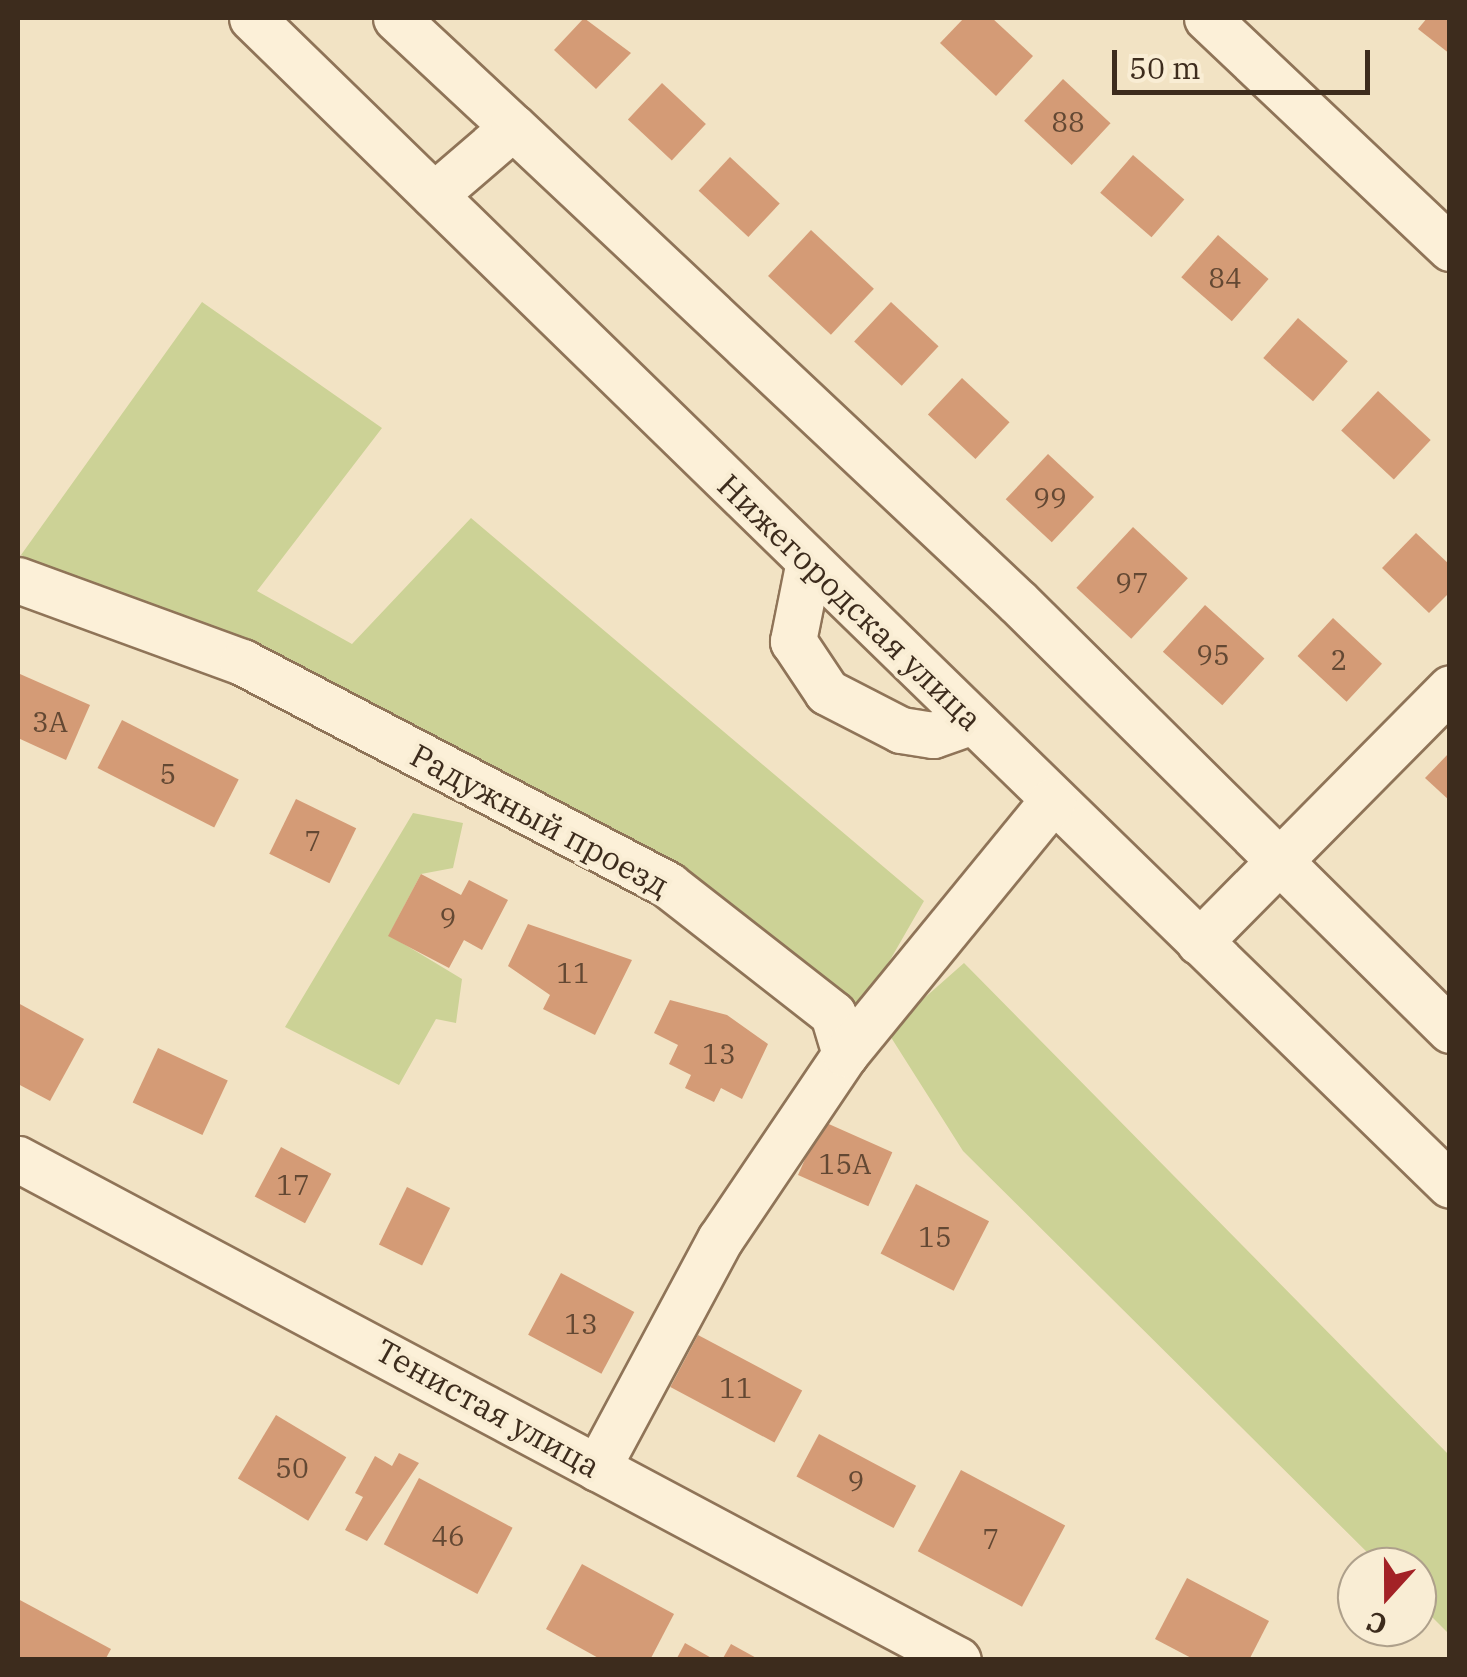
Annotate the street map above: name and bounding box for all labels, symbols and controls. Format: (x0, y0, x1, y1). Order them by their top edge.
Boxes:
scale bar (1117, 30, 1374, 92)
text: 50 m (1129, 48, 1201, 87)
house number: 88 (1051, 105, 1085, 139)
house number: 84 (1208, 261, 1242, 295)
street label: Нижегородская улица (710, 466, 990, 738)
house number: 99 (1033, 481, 1067, 515)
house number: 97 (1115, 566, 1149, 600)
house number: 95 (1196, 638, 1230, 672)
house number: 2 (1331, 643, 1347, 677)
house number: 3А (32, 705, 68, 739)
street label: Радужный проезд (404, 736, 676, 904)
house number: 5 (160, 757, 176, 791)
house number: 7 (305, 824, 321, 858)
house number: 9 (440, 901, 456, 935)
house number: 11 (556, 956, 590, 990)
house number: 13 (702, 1037, 736, 1071)
house number: 15А (819, 1147, 871, 1181)
house number: 17 (276, 1168, 310, 1202)
house number: 15 (918, 1220, 952, 1254)
house number: 13 (564, 1307, 598, 1341)
street label: Тенистая улица (369, 1331, 607, 1485)
house number: 11 (719, 1371, 753, 1405)
house number: 50 (275, 1451, 309, 1485)
house number: 9 (848, 1464, 864, 1498)
house number: 46 (431, 1519, 465, 1553)
house number: 7 (983, 1522, 999, 1556)
north arrow (1337, 1547, 1437, 1647)
text: С (1361, 1603, 1392, 1644)

